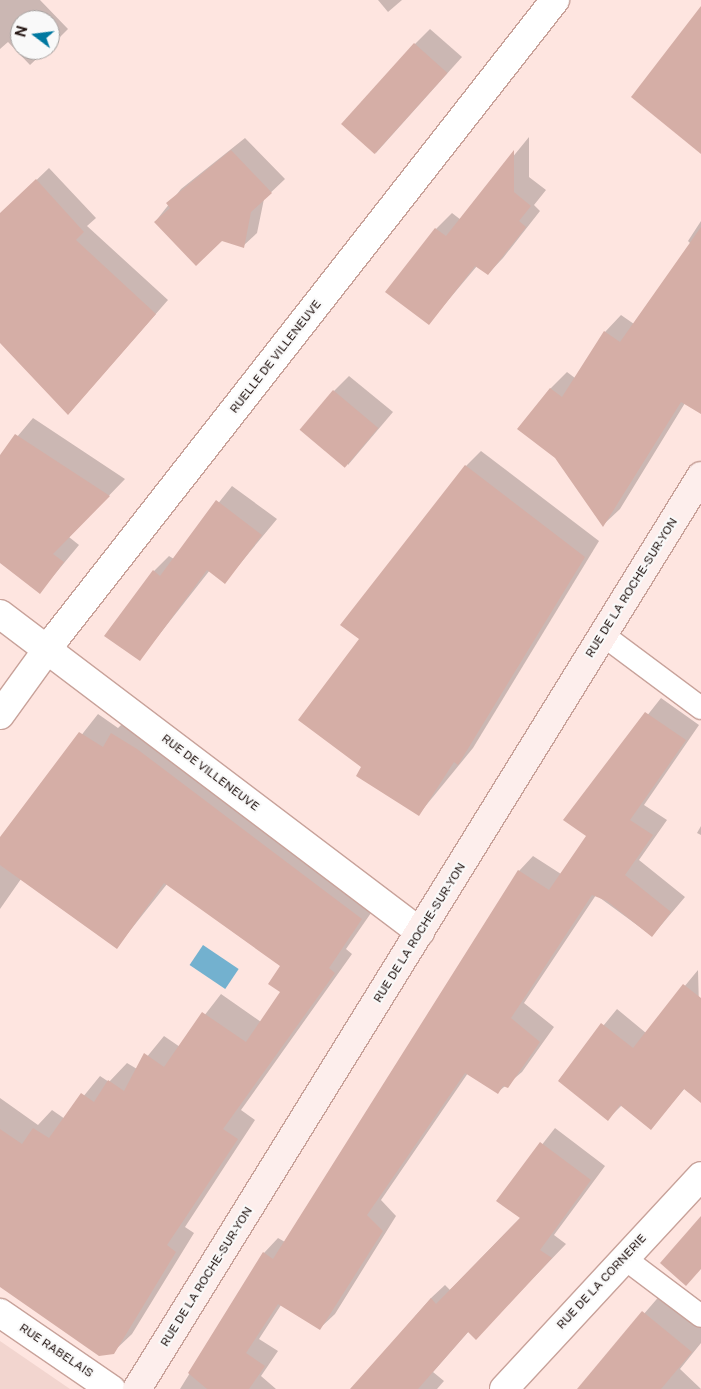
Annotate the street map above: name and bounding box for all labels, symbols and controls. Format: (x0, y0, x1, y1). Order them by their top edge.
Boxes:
north arrow (10, 10, 60, 60)
text: N (12, 24, 31, 39)
street label: RUELLE DE VILLENEUVE (227, 297, 325, 417)
street label: RUE DE LA ROCHE-SUR-YON (583, 515, 681, 661)
street label: RUE DE VILLENEUVE (158, 732, 262, 814)
street label: RUE DE LA ROCHE-SUR-YON (371, 860, 469, 1006)
street label: RUE DE LA ROCHE-SUR-YON (158, 1204, 256, 1350)
street label: RUE DE LA CORNERIE (554, 1232, 650, 1332)
street label: RUE RABELAIS (16, 1321, 96, 1381)

